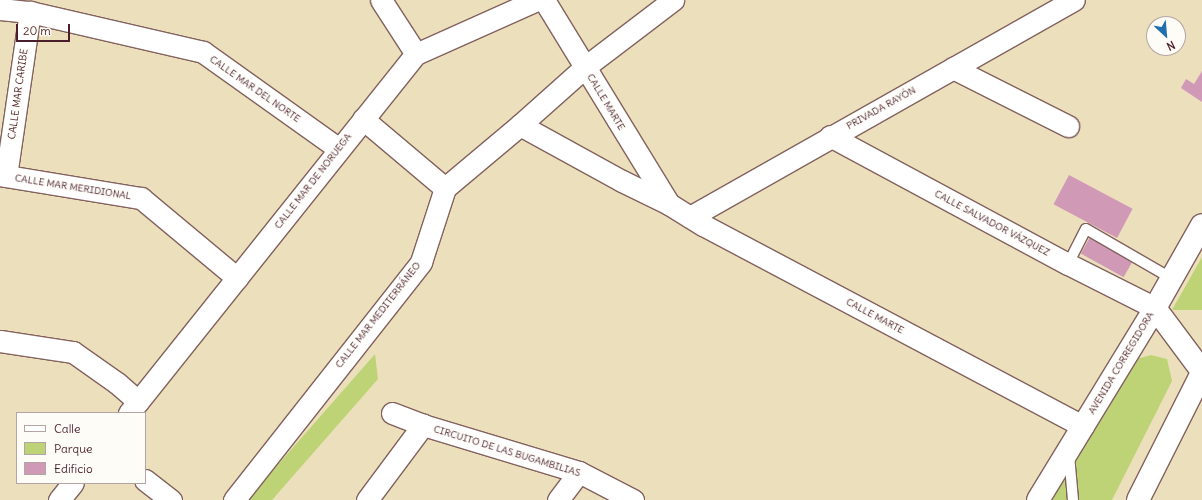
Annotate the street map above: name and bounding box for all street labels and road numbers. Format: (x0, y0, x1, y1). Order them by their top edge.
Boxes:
street label: CALLE MAR CARIBE (6, 48, 30, 140)
street label: CALLE MAR DEL NORTE (207, 53, 303, 125)
street label: CALLE MARTE (584, 72, 628, 132)
street label: PRIVADA RAYÓN (844, 84, 918, 132)
street label: CALLE MAR DE NORUEGA (272, 131, 354, 231)
street label: CALLE MAR MERIDIONAL (14, 172, 132, 202)
street label: CALLE SALVADOR VÁZQUEZ (932, 188, 1052, 258)
street label: CALLE MAR MEDITERRÁNEO (333, 260, 423, 370)
street label: CALLE MARTE (844, 296, 906, 336)
street label: AVENIDA CORREGIDORA (1086, 310, 1156, 416)
street label: CIRCUITO DE LAS BUGAMBILIAS (432, 423, 582, 479)

